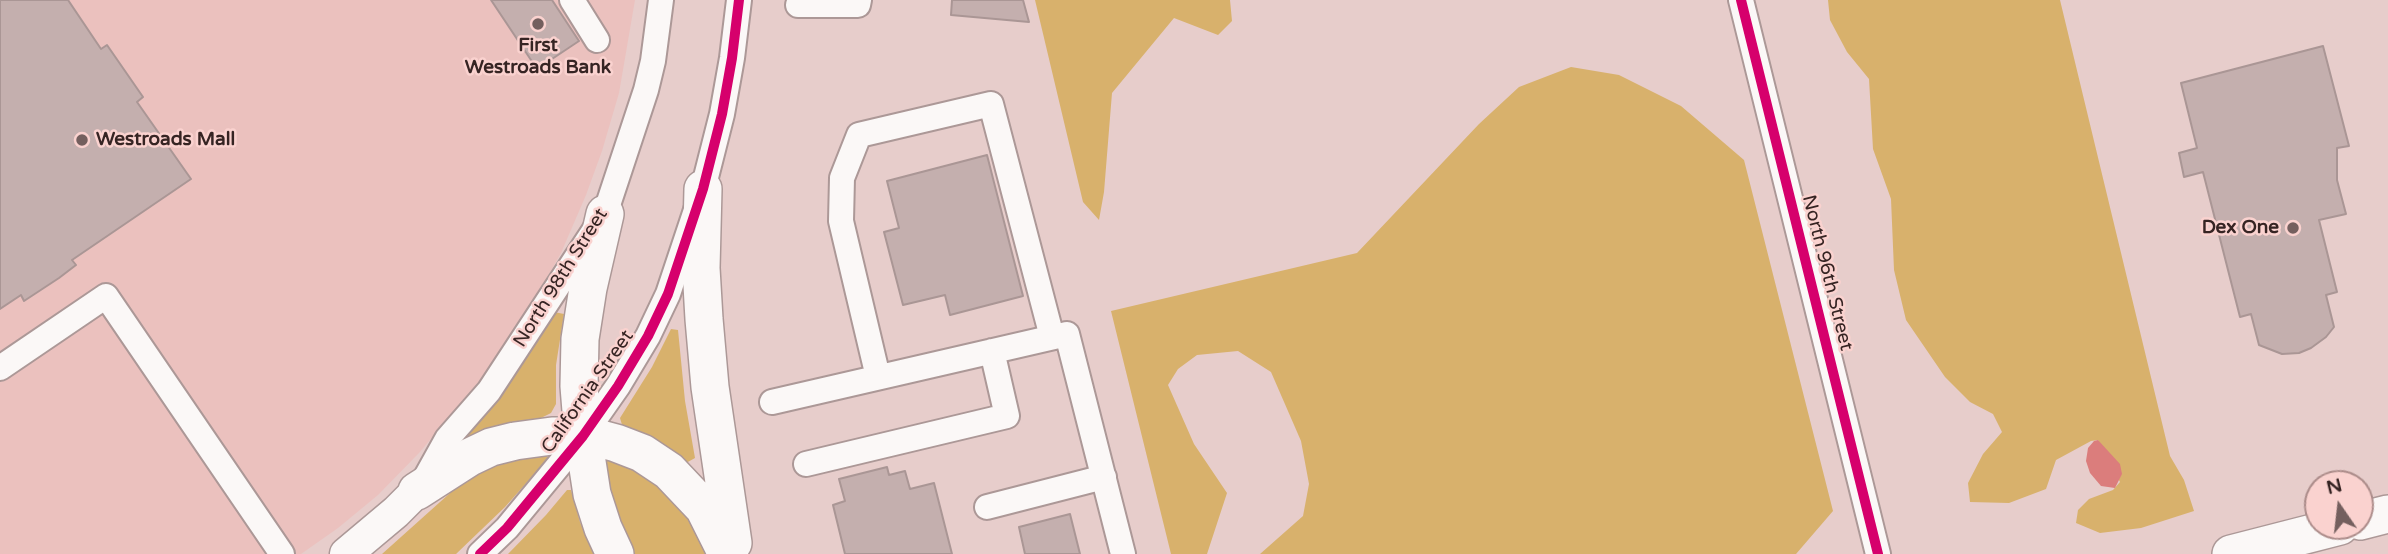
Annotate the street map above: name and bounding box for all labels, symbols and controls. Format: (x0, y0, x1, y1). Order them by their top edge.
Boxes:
marker: First Westroads Bank (530, 16, 546, 32)
place label: First Westroads Bank (465, 35, 611, 79)
place label: Westroads Mall (96, 129, 235, 151)
marker: Westroads Mall (74, 132, 90, 148)
street label: North 96th Street (1797, 193, 1857, 353)
street label: North 98th Street (509, 204, 613, 352)
place label: Dex One (2202, 217, 2279, 239)
marker: Dex One (2285, 220, 2301, 236)
street label: California Street (537, 326, 639, 458)
north arrow (2304, 470, 2374, 540)
text: N (2324, 474, 2344, 499)

